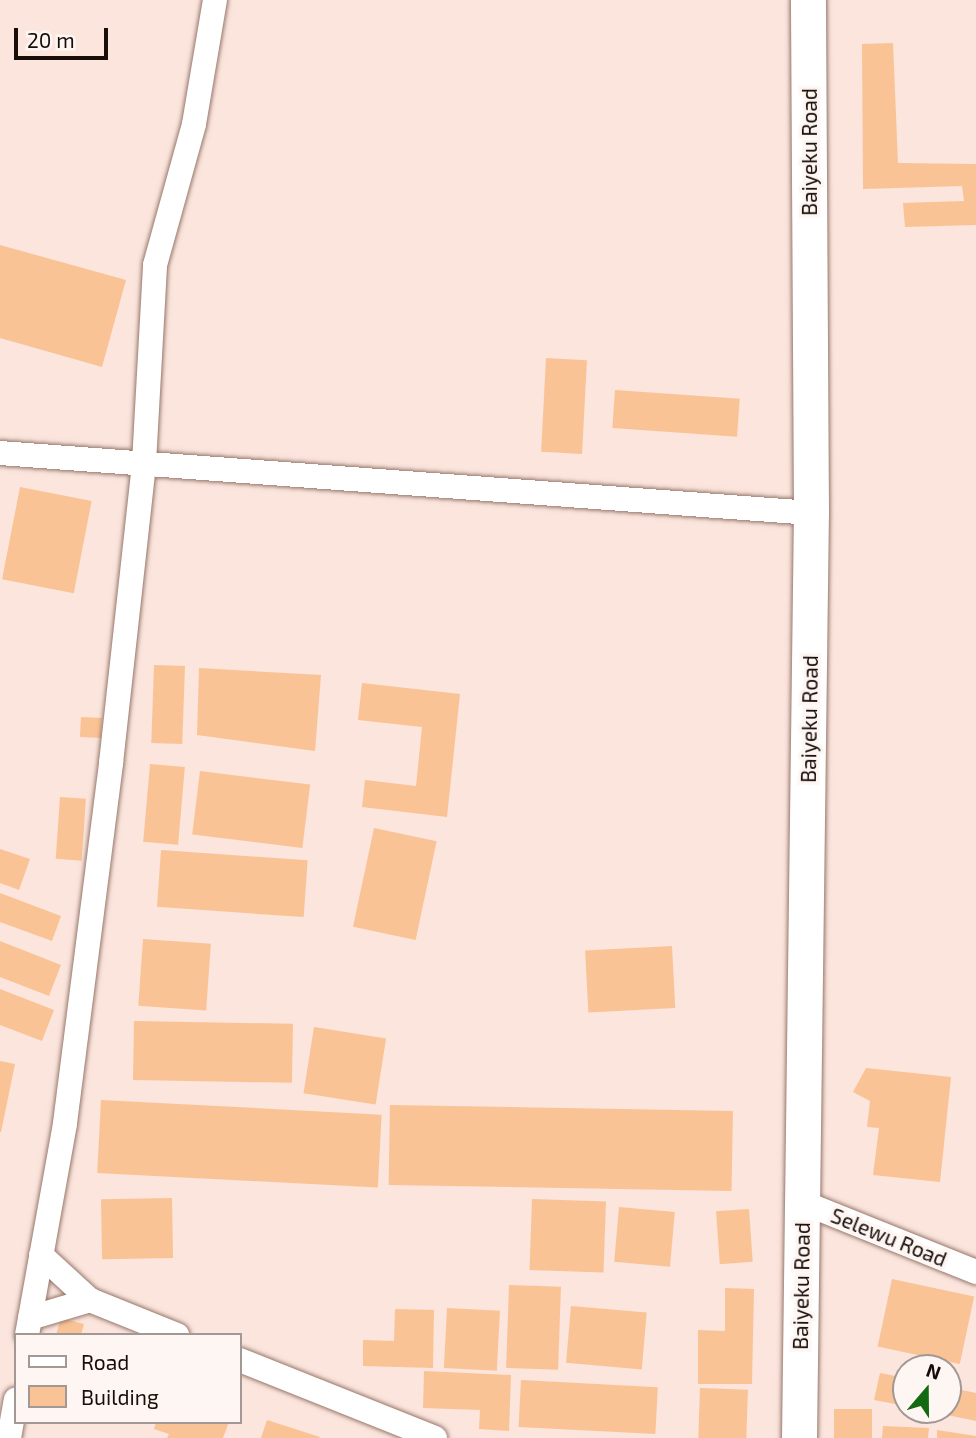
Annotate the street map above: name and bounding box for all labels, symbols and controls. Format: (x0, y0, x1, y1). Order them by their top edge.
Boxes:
scale bar (18, 14, 112, 58)
text: 20 m (27, 27, 75, 52)
street label: Baiyeku Road (796, 88, 822, 216)
street label: Baiyeku Road (795, 655, 823, 783)
street label: Selewu Road (827, 1202, 951, 1272)
street label: Baiyeku Road (787, 1222, 815, 1350)
legend (14, 1333, 242, 1424)
text: Road (81, 1349, 129, 1374)
north arrow (892, 1354, 962, 1424)
text: N (923, 1358, 944, 1384)
text: Building (81, 1384, 159, 1409)

